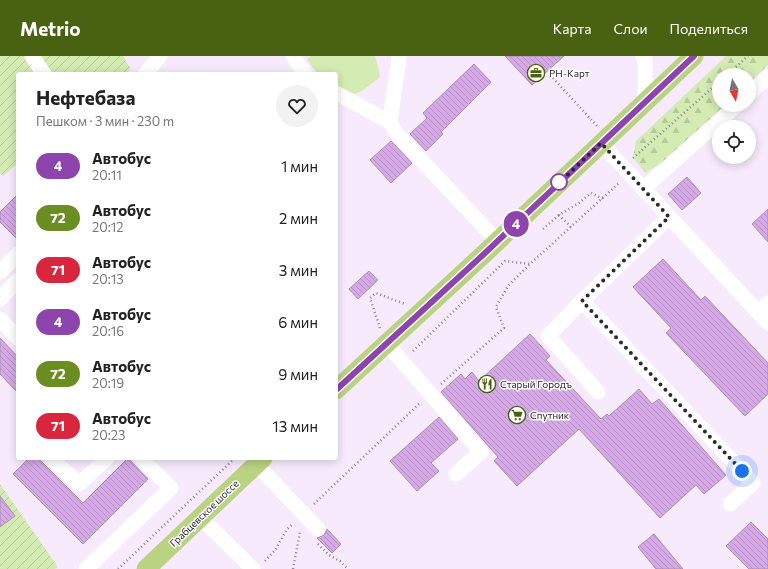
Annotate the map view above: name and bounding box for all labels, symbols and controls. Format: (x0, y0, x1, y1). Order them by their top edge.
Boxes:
text: Metrio (20, 17, 81, 40)
text: Карта (553, 20, 591, 37)
text: Слои (613, 20, 648, 37)
text: Поделиться (670, 20, 748, 37)
office icon: РН-Карт (526, 63, 546, 83)
place label: РН-Карт (549, 67, 590, 79)
north arrow (712, 68, 756, 112)
map controls (712, 68, 756, 164)
button: heart (276, 85, 318, 127)
text: Нефтебаза (36, 86, 135, 109)
text: Пешком · 3 мин · 230 m (36, 113, 174, 129)
button: locate (712, 120, 756, 164)
text: Автобус (92, 149, 151, 167)
text: 4 (54, 157, 62, 174)
text: 1 мин (281, 157, 318, 175)
text: 20:11 (92, 167, 122, 183)
unlabelled marker (550, 173, 568, 191)
text: Автобус (92, 201, 151, 219)
text: 72 (50, 209, 66, 226)
text: 2 мин (279, 209, 318, 227)
line badge: 4 (503, 211, 529, 237)
text: 4 (512, 215, 520, 232)
text: 20:12 (92, 219, 124, 235)
text: Автобус (92, 253, 151, 271)
text: 71 (51, 261, 65, 278)
text: 3 мин (279, 261, 318, 279)
text: 20:13 (92, 271, 124, 287)
text: Автобус (92, 305, 151, 323)
text: 4 (54, 313, 62, 330)
text: 6 мин (278, 313, 318, 331)
text: 20:16 (92, 323, 124, 339)
text: Автобус (92, 357, 151, 375)
text: 72 (50, 365, 66, 382)
text: 9 мин (278, 365, 318, 383)
restaurant icon: Старый Городъ (477, 374, 497, 394)
text: 20:19 (92, 375, 124, 391)
place label: Старый Городъ (500, 378, 572, 390)
supermarket icon: Спутник (507, 405, 527, 425)
text: Автобус (92, 409, 151, 427)
place label: Спутник (530, 409, 570, 421)
text: 71 (51, 417, 65, 434)
text: 13 мин (272, 417, 318, 435)
text: 20:23 (92, 427, 125, 443)
your location (732, 461, 752, 481)
street label: Грабцевское шоссе (167, 477, 241, 549)

